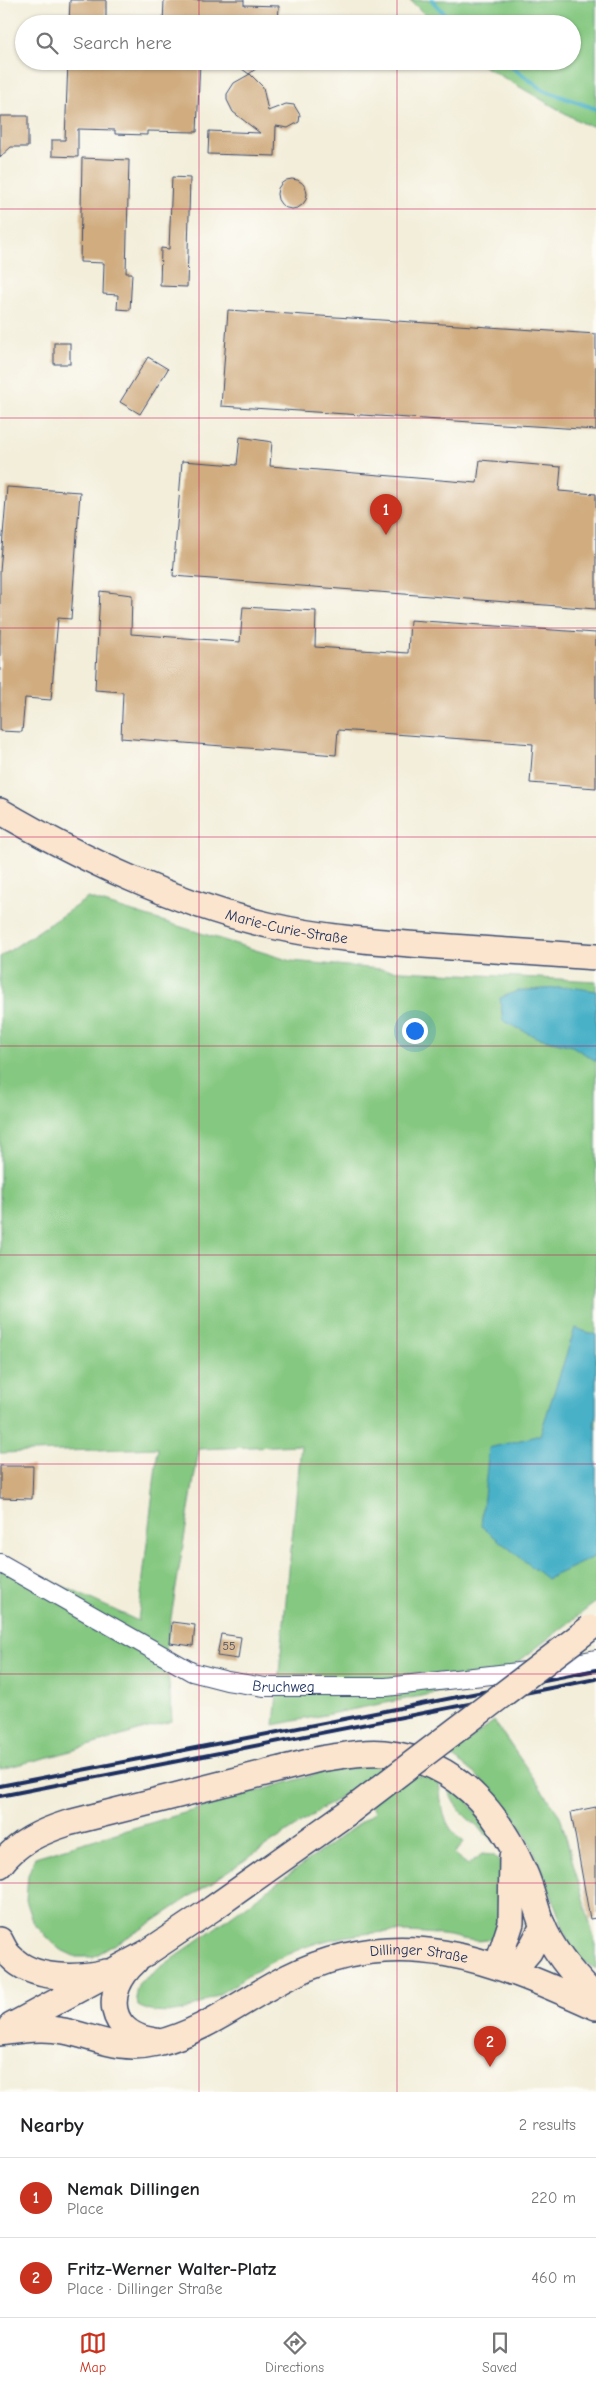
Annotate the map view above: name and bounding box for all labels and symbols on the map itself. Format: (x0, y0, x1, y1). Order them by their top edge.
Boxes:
pin: 1 (370, 494, 402, 535)
street label: Marie-Curie-Straße (223, 905, 349, 947)
your location (402, 1018, 428, 1044)
house number: 55 (222, 1639, 236, 1653)
street label: Bruchweg (251, 1676, 315, 1696)
street label: Dillinger Straße (369, 1940, 470, 1967)
pin: 2 (474, 2026, 506, 2067)

